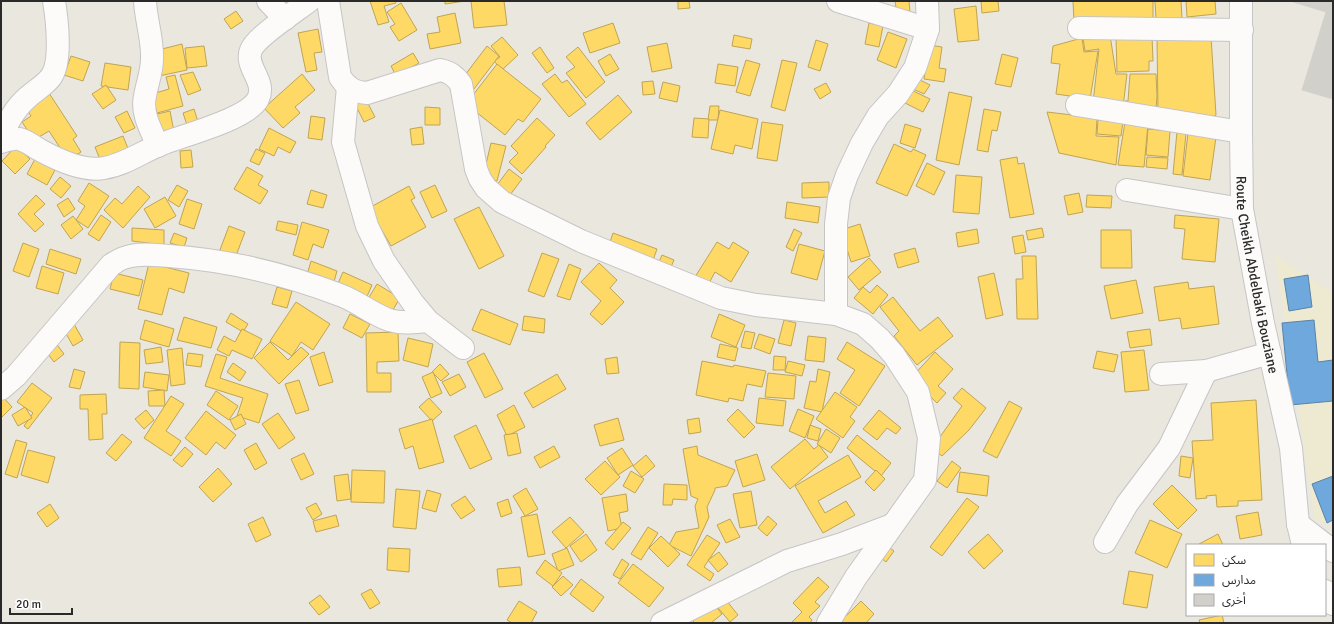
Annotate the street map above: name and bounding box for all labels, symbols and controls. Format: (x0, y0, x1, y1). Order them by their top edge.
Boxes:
street label: Route Cheikh Abdelbaki Bouziane (1233, 175, 1282, 375)
legend (1186, 544, 1326, 616)
text: سكن (1222, 553, 1246, 568)
text: مدارس (1222, 573, 1256, 588)
scale bar (10, 590, 72, 616)
text: أخرى (1222, 592, 1246, 608)
text: 20 m (16, 597, 41, 612)

